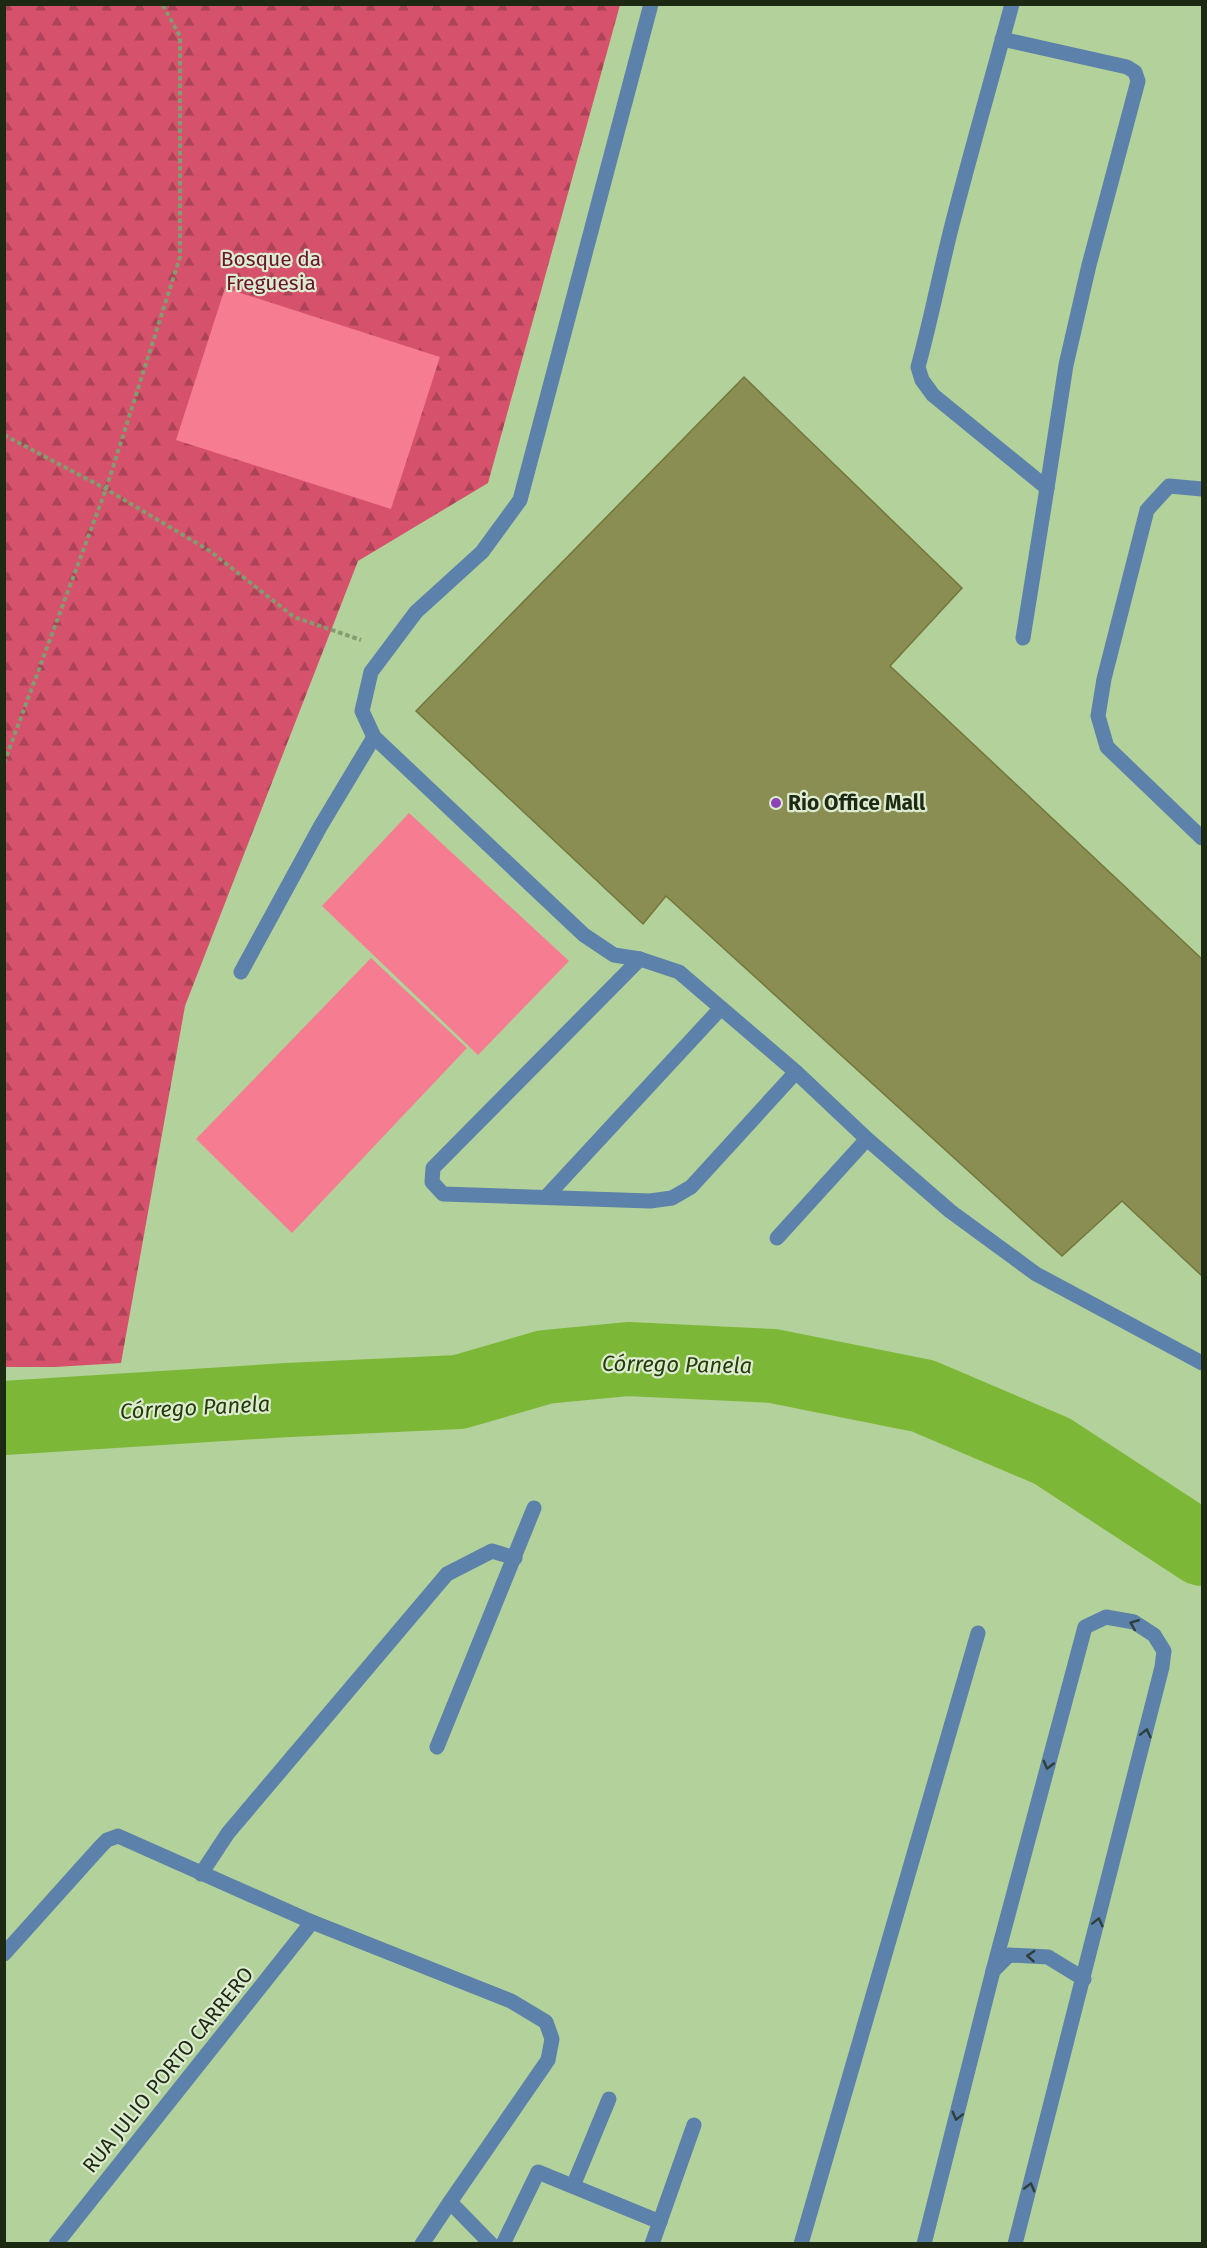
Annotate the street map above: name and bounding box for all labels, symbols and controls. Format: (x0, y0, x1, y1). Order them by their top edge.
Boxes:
park label: Bosque da Freguesia (221, 246, 321, 296)
place label: Rio Office Mall (788, 790, 926, 816)
marker: Rio Office Mall (769, 796, 783, 810)
water label: Córrego Panela (602, 1350, 752, 1379)
water label: Córrego Panela (119, 1390, 271, 1425)
one-way arrow (1129, 1619, 1140, 1631)
one-way arrow (1138, 1728, 1151, 1738)
one-way arrow (1043, 1759, 1055, 1770)
one-way arrow (1091, 1917, 1104, 1927)
one-way arrow (1027, 1950, 1036, 1963)
street label: RUA JULIO PORTO CARRERO (77, 1962, 259, 2178)
one-way arrow (951, 2111, 964, 2121)
one-way arrow (1022, 2182, 1035, 2192)

